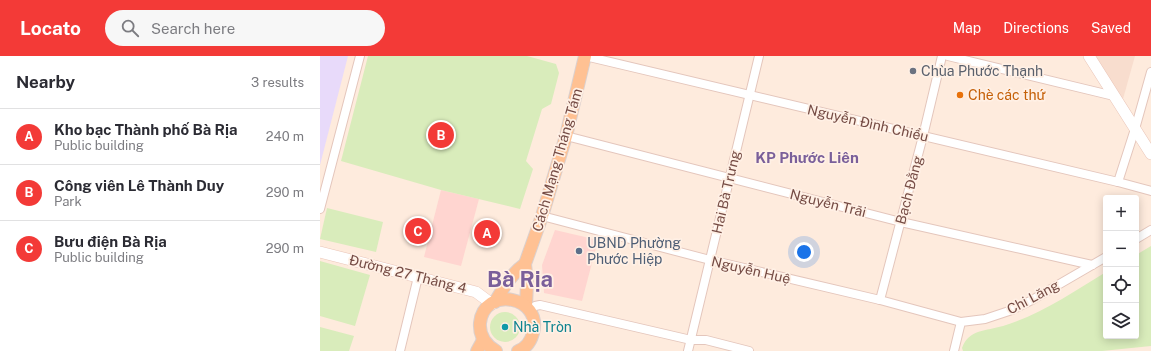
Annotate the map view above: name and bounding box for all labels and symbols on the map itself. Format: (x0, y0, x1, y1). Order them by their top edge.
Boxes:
place label: Chùa Phước Thạnh (921, 63, 1043, 79)
marker: Chùa Phước Thạnh (908, 66, 918, 76)
street label: Cách Mạng Tháng Tám (529, 87, 585, 233)
place label: Chè các thứ (968, 87, 1046, 103)
marker: Chè các thứ (955, 90, 965, 100)
street label: Nguyễn Đình Chiểu (806, 101, 930, 145)
pin: B (428, 120, 454, 150)
street label: Hai Bà Trưng (709, 149, 743, 235)
district label: KP Phước Liên (755, 149, 859, 166)
street label: Bạch Đằng (892, 154, 926, 226)
street label: Nguyễn Trãi (788, 186, 868, 220)
pin: C (405, 216, 431, 246)
pin: A (474, 218, 500, 248)
place label: UBND Phường Phước Hiệp (587, 235, 681, 267)
your location (794, 242, 814, 262)
marker: UBND Phường Phước Hiệp (574, 246, 584, 256)
street label: Đường 27 Tháng 4 (348, 252, 469, 296)
street label: Nguyễn Huệ (710, 253, 792, 287)
district label: Bà Rịa (487, 266, 553, 292)
street label: Chi Lăng (1004, 276, 1062, 317)
place label: Nhà Tròn (513, 319, 572, 335)
marker: Nhà Tròn (500, 322, 510, 332)

